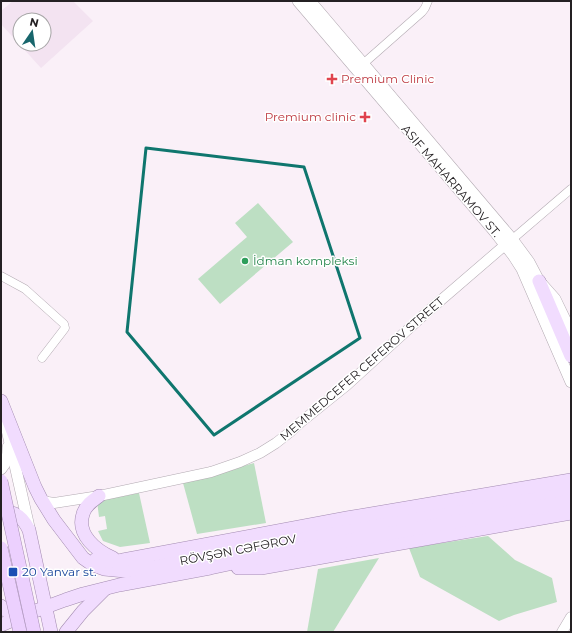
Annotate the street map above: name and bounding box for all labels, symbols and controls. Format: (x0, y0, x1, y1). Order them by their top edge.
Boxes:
north arrow (12, 12, 52, 52)
text: N (28, 14, 40, 30)
place label: Premium Clinic (341, 71, 434, 86)
marker: Premium Clinic (326, 73, 338, 85)
place label: Premium clinic (265, 109, 356, 124)
marker: Premium clinic (359, 111, 371, 123)
street label: ASIF MAHARRAMOV ST. (399, 121, 504, 240)
place label: İdman kompleksi (253, 253, 358, 268)
marker: İdman kompleksi (240, 256, 250, 266)
street label: MEMMEDCEFER CEFЕROV STREET (277, 293, 447, 444)
street label: RÖVŞƏN CƏFƏROV (178, 531, 298, 568)
place label: 20 Yanvar st. (22, 564, 97, 579)
marker: 20 Yanvar st. (7, 566, 19, 578)

